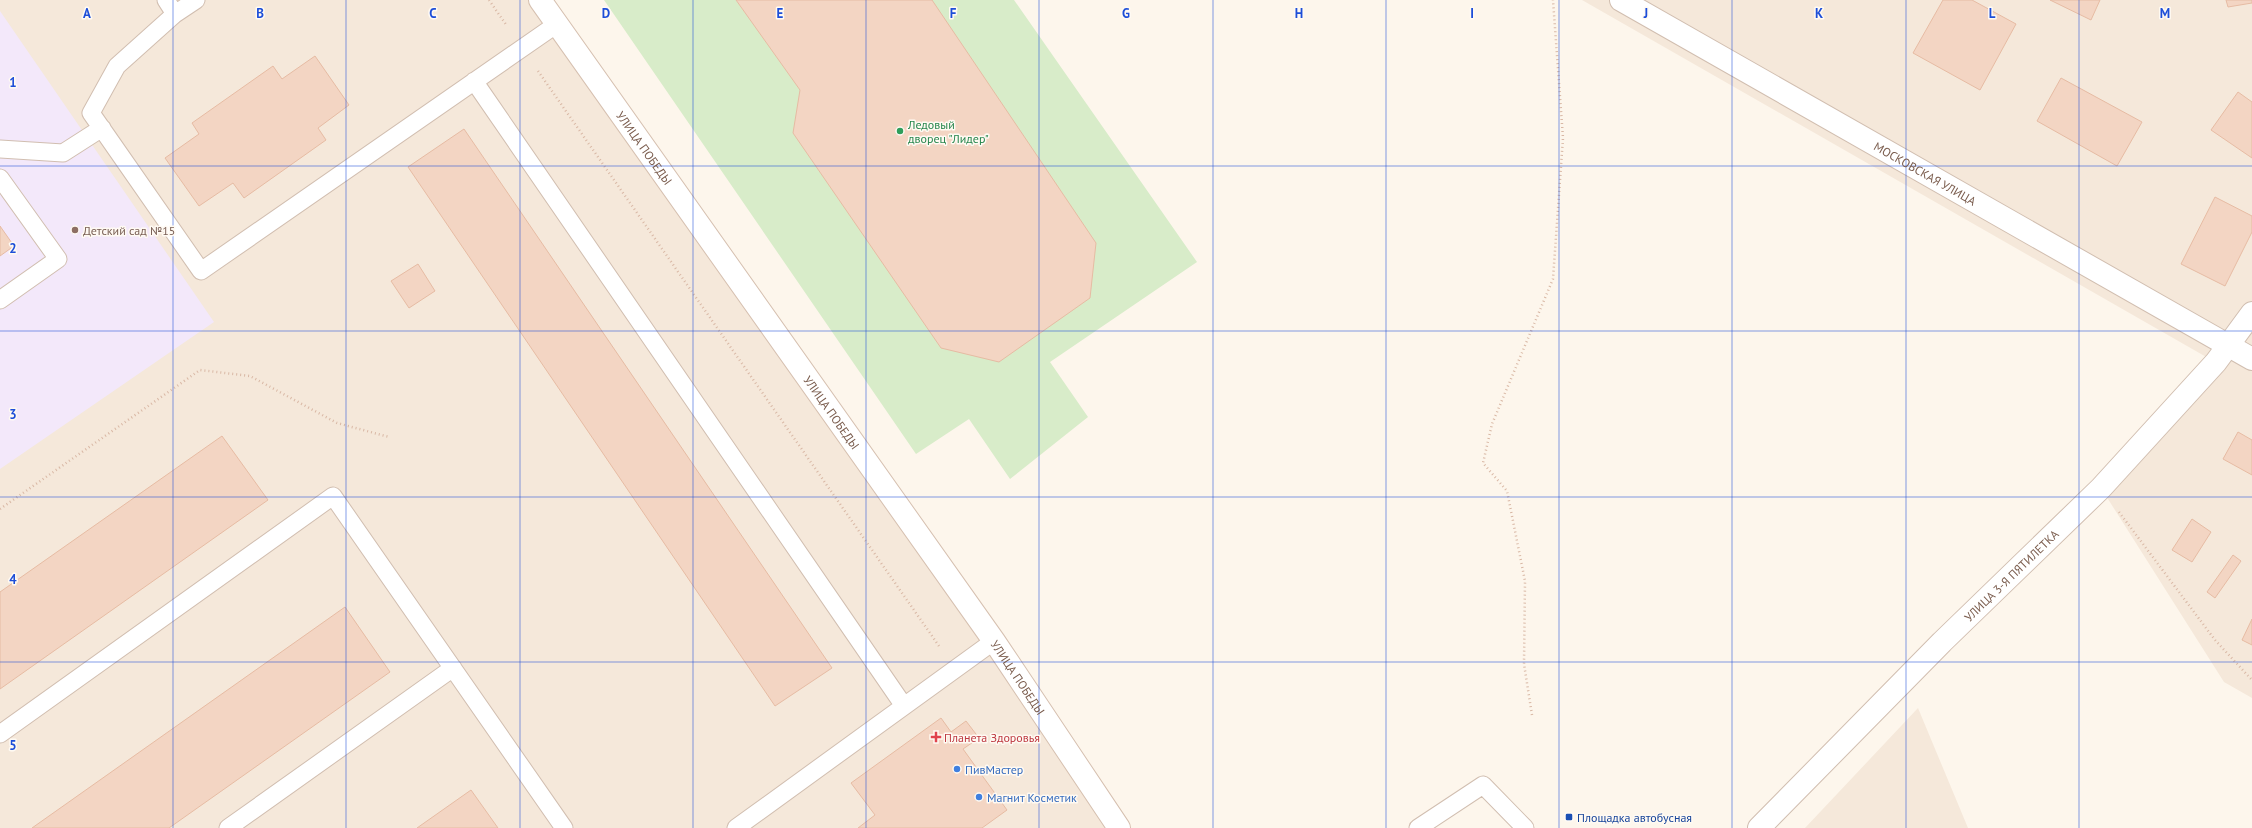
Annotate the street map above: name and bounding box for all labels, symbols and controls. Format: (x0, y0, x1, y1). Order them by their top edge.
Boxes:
text: A (83, 5, 91, 22)
text: B (256, 5, 264, 22)
text: C (429, 5, 437, 22)
text: D (602, 5, 610, 22)
text: E (777, 5, 784, 22)
text: F (950, 5, 957, 22)
text: G (1122, 5, 1130, 22)
text: H (1295, 5, 1303, 22)
text: I (1470, 5, 1474, 22)
text: J (1643, 5, 1648, 22)
text: K (1815, 5, 1823, 22)
text: L (1989, 5, 1996, 22)
text: M (2160, 5, 2170, 22)
text: 1 (9, 74, 17, 91)
street label: УЛИЦА ПОБЕДЫ (614, 108, 676, 187)
place label: Ледовый дворец "Лидер" (907, 117, 989, 146)
marker: Ледовый дворец "Лидер" (895, 126, 905, 136)
street label: МОСКОВСКАЯ УЛИЦА (1871, 138, 1979, 208)
place label: Детский сад №15 (83, 223, 175, 238)
marker: Детский сад №15 (70, 225, 80, 235)
text: 2 (9, 240, 17, 257)
street label: УЛИЦА ПОБЕДЫ (801, 373, 863, 452)
text: 3 (9, 406, 17, 423)
street label: УЛИЦА 3-Я ПЯТИЛЕТКА (1961, 526, 2061, 624)
text: 4 (9, 571, 17, 588)
street label: УЛИЦА ПОБЕДЫ (988, 637, 1048, 717)
place label: Планета Здоровья (944, 730, 1040, 745)
marker: Планета Здоровья (931, 732, 941, 742)
text: 5 (9, 737, 17, 754)
place label: ПивМастер (965, 762, 1023, 777)
marker: ПивМастер (952, 764, 962, 774)
place label: Магнит Косметик (987, 790, 1077, 805)
marker: Магнит Косметик (974, 792, 984, 802)
place label: Площадка автобусная (1577, 810, 1692, 825)
marker: Площадка автобусная (1564, 812, 1574, 822)

